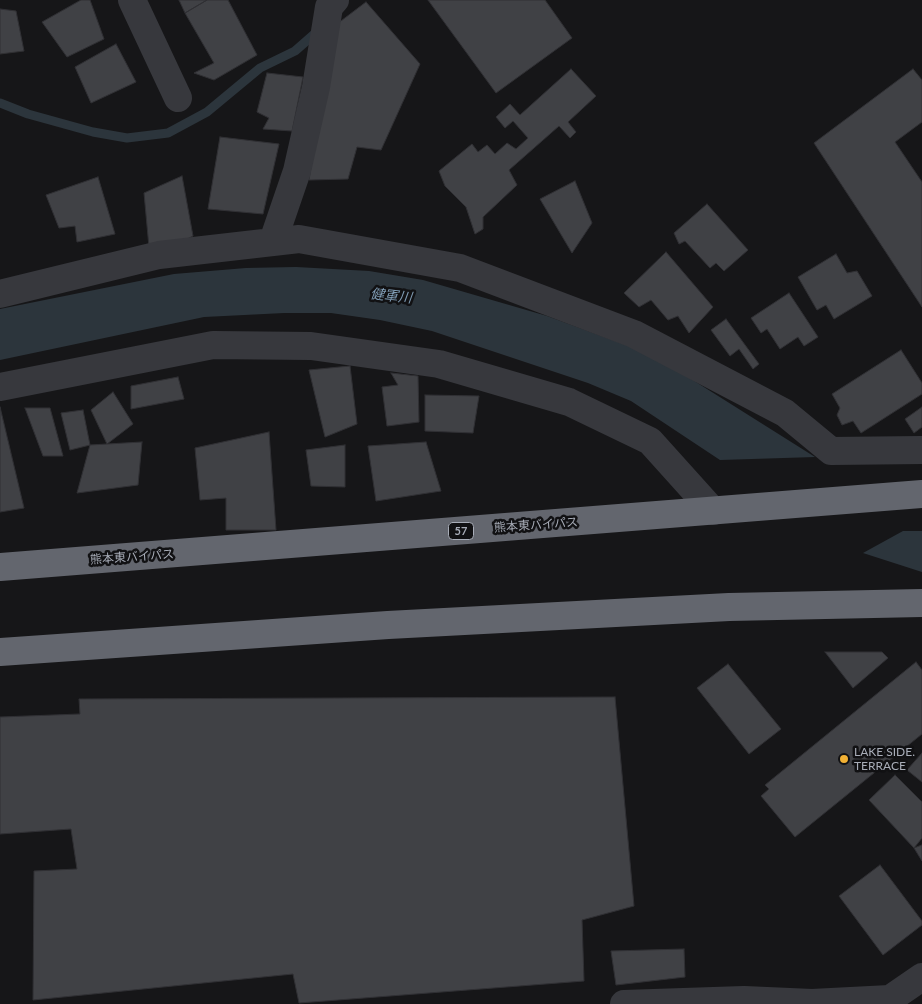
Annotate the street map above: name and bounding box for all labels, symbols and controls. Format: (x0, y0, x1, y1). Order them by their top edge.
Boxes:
water label: 健軍川 (369, 285, 413, 307)
street label: 熊本東バイパス (494, 515, 578, 535)
road number: 57 (448, 522, 474, 540)
street label: 熊本東バイパス (90, 547, 174, 567)
place label: LAKE SIDE. TERRACE (854, 745, 915, 773)
marker: LAKE SIDE. TERRACE (838, 753, 850, 765)

